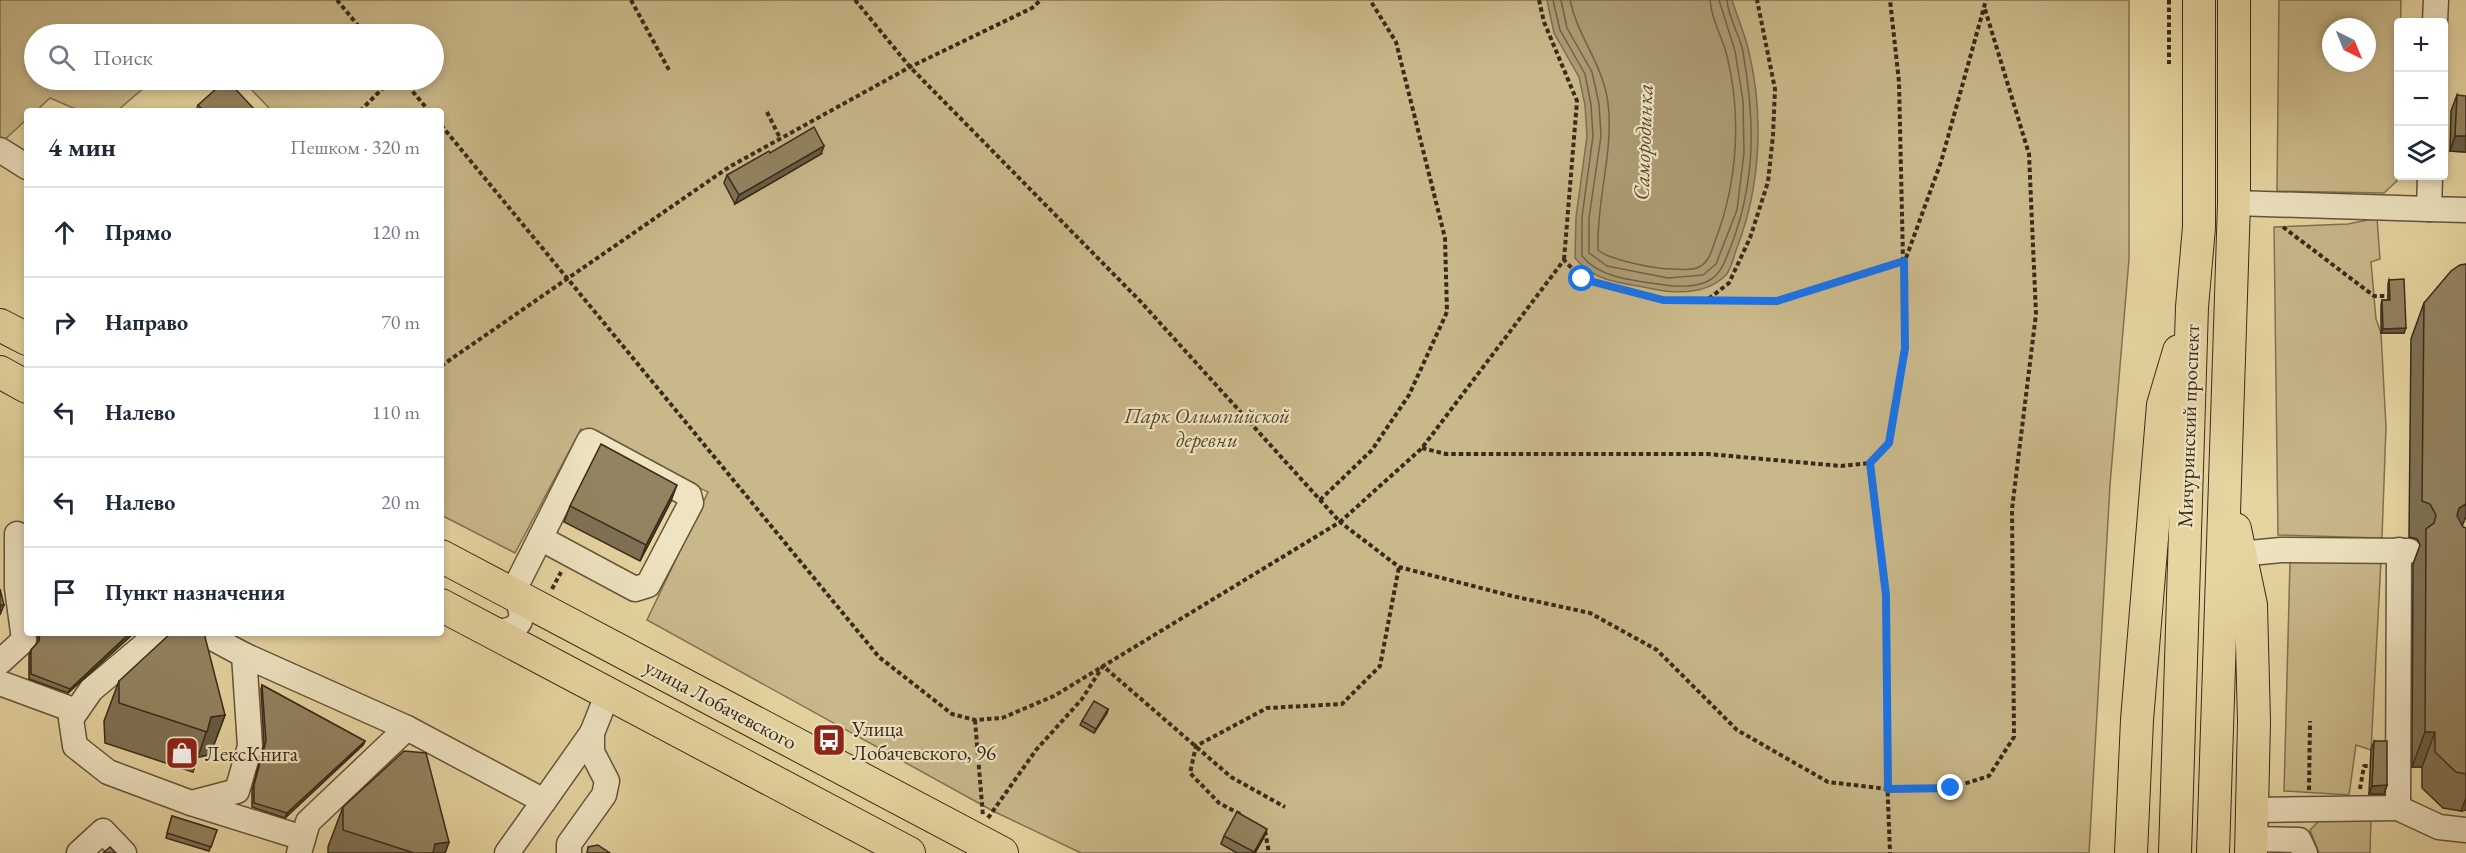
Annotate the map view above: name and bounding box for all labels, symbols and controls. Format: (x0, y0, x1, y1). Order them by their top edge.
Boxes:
north arrow (2322, 18, 2376, 72)
map controls (2394, 18, 2448, 180)
button: + (2394, 18, 2448, 72)
search box (24, 24, 444, 90)
icon: search (45, 41, 78, 74)
text: Поиск (93, 43, 153, 72)
button: − (2394, 72, 2448, 126)
water label: Самородинка (1626, 83, 1660, 201)
button: layers (2394, 126, 2448, 180)
text: 4 мин (48, 130, 116, 164)
text: Пешком · 320 m (290, 134, 420, 160)
icon: ahead (48, 216, 81, 249)
text: Прямо (105, 218, 172, 247)
text: 120 m (372, 219, 420, 245)
route start (1568, 265, 1594, 291)
icon: right (48, 306, 81, 339)
text: Направо (105, 308, 188, 337)
text: 70 m (381, 309, 420, 335)
street label: Мичуринский проспект (2171, 323, 2205, 528)
icon: left (48, 396, 81, 429)
text: Налево (105, 398, 175, 427)
text: 110 m (372, 399, 420, 425)
park label: Парк Олимпийской деревни (1123, 402, 1290, 453)
icon: left (48, 486, 81, 519)
text: Налево (105, 488, 175, 517)
text: 20 m (381, 489, 420, 515)
icon: arrive (48, 576, 81, 609)
text: Пункт назначения (105, 578, 285, 607)
street label: улица Лобачевского (640, 653, 802, 755)
place label: Улица Лобачевского, 96 (851, 715, 996, 766)
bus stop icon: Улица Лобачевского, 96 (811, 722, 847, 758)
shop icon: ЛексКнига (164, 735, 200, 771)
place label: ЛексКнига (205, 740, 299, 767)
route end (1937, 774, 1963, 800)

